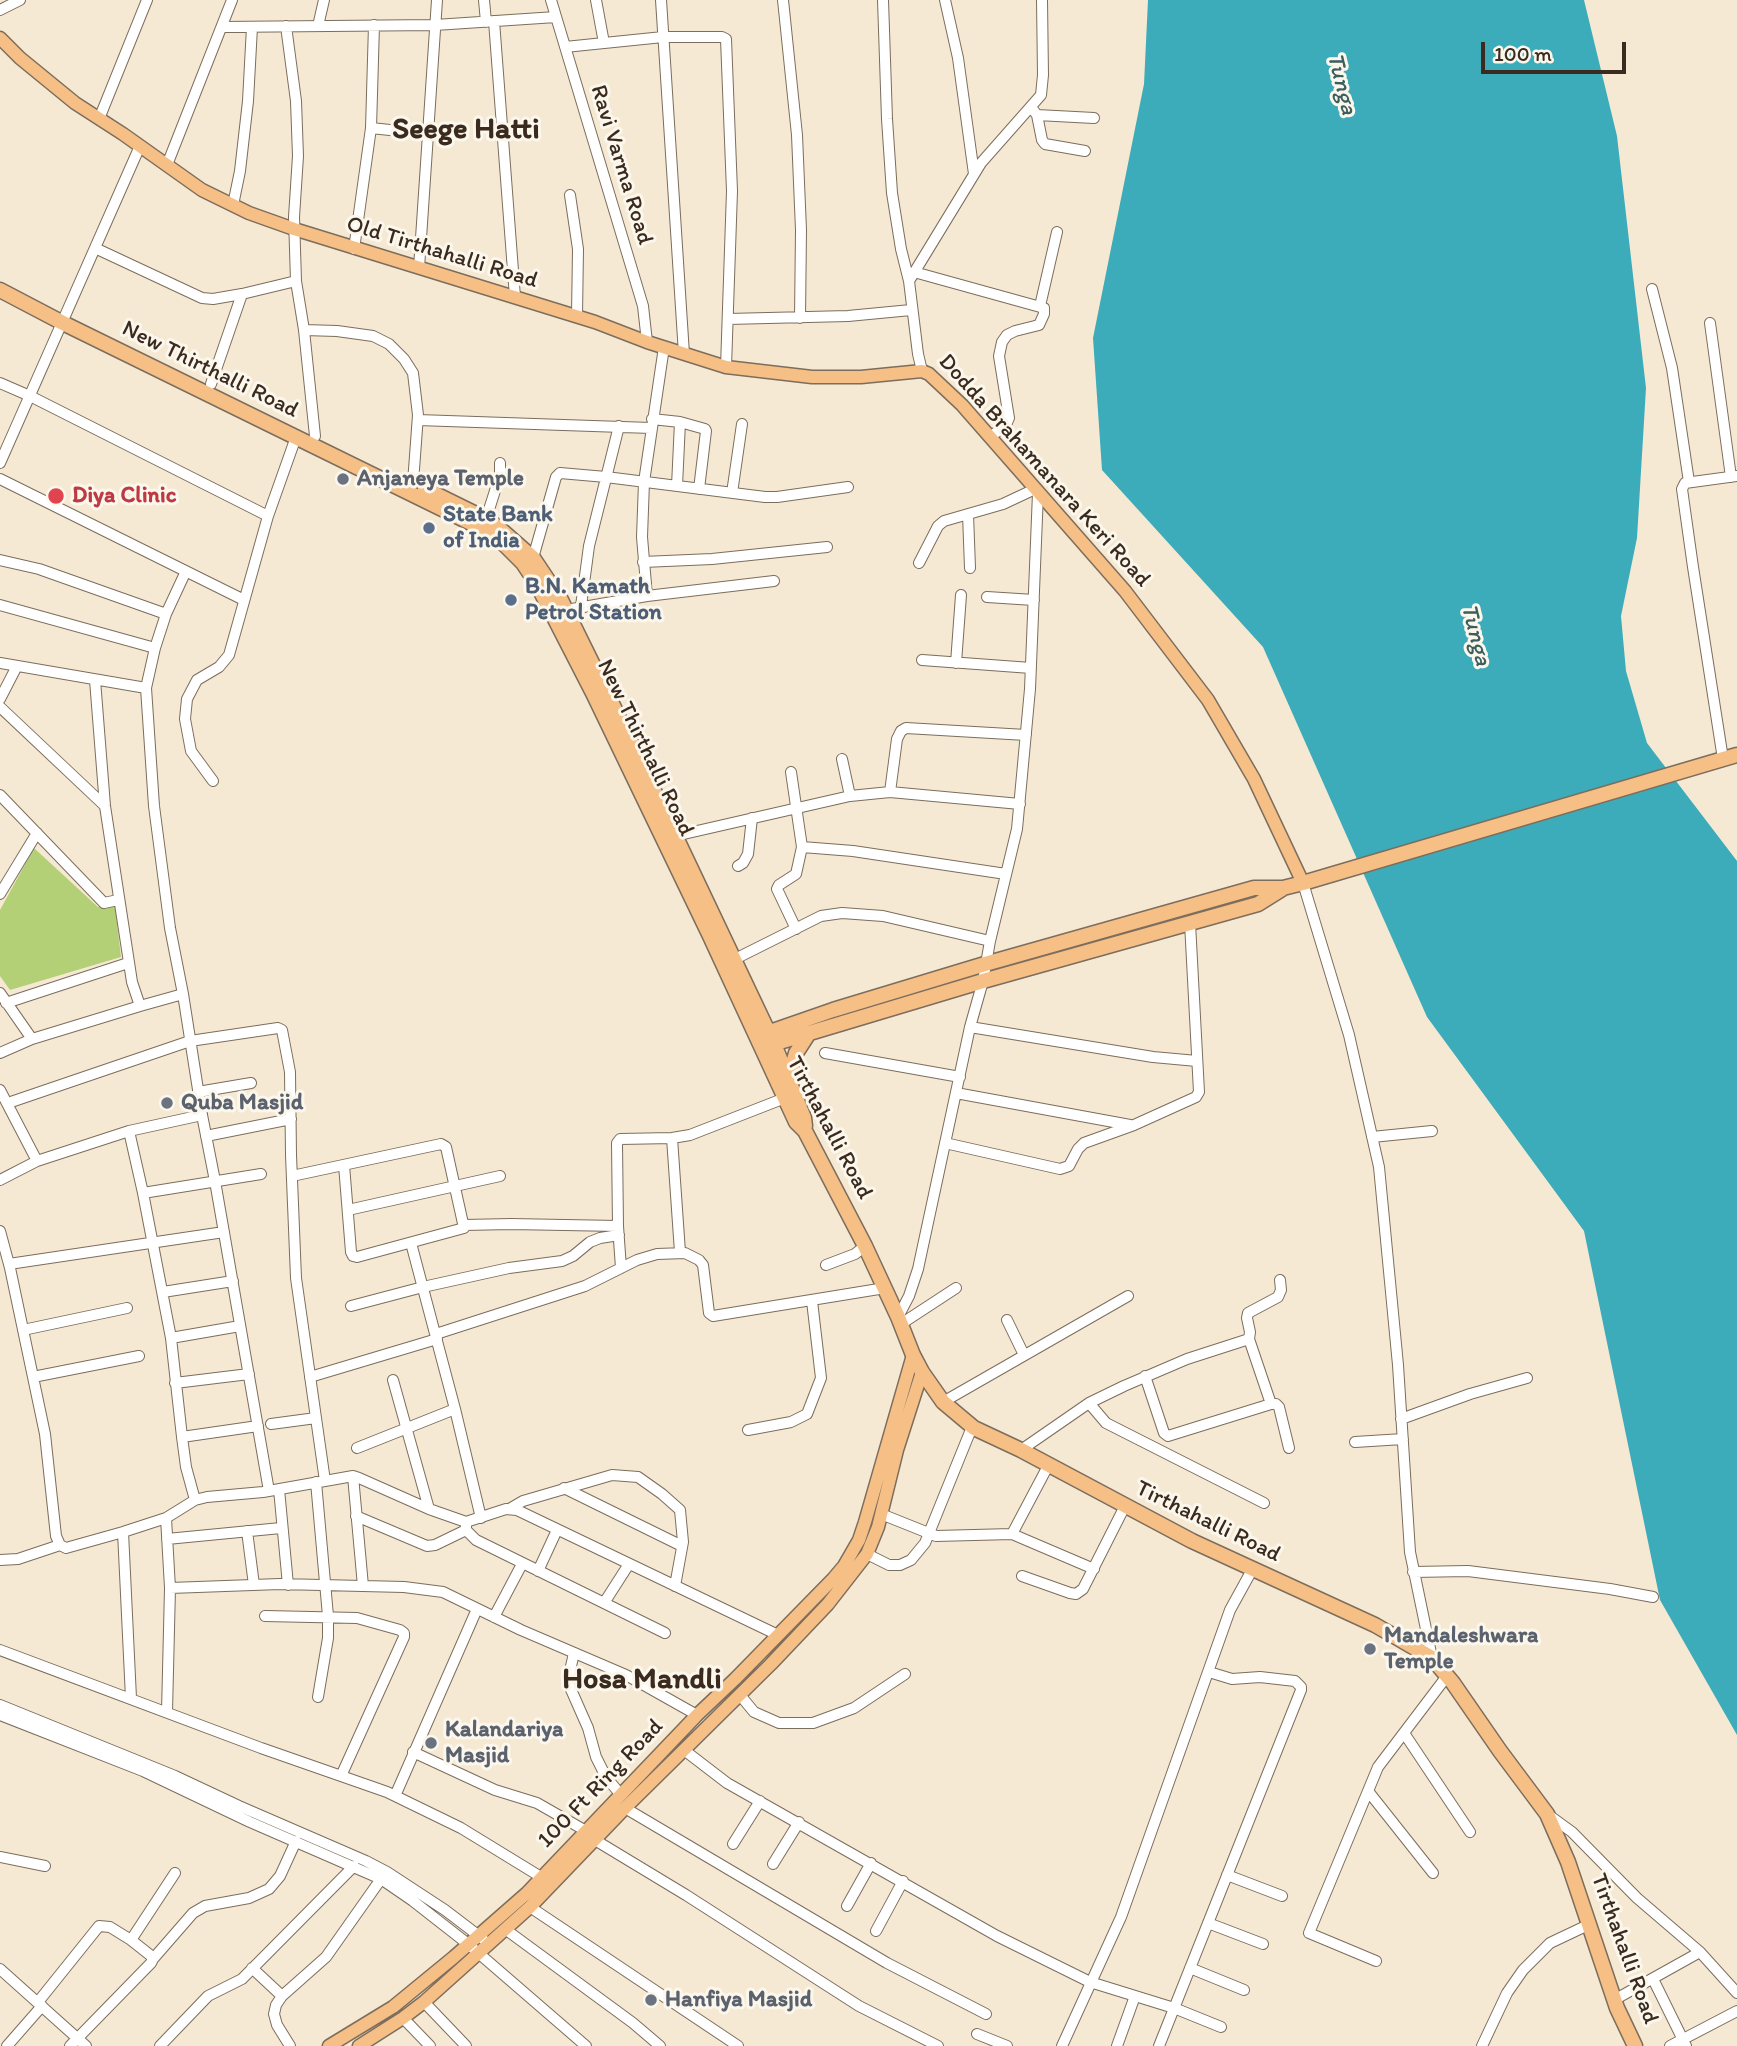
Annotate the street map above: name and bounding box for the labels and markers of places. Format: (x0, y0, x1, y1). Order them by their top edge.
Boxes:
place label: Anjaneya Temple (357, 465, 524, 493)
marker: Anjaneya Temple (335, 471, 351, 487)
place label: Diya Clinic (72, 482, 177, 510)
marker: Diya Clinic (46, 486, 66, 506)
place label: State Bank of India (443, 501, 553, 555)
marker: State Bank of India (421, 520, 437, 536)
place label: B.N. Kamath Petrol Station (525, 573, 662, 627)
marker: B.N. Kamath Petrol Station (503, 592, 519, 608)
place label: Quba Masjid (181, 1089, 303, 1117)
marker: Quba Masjid (159, 1095, 175, 1111)
place label: Mandaleshwara Temple (1384, 1622, 1538, 1676)
marker: Mandaleshwara Temple (1362, 1641, 1378, 1657)
place label: Kalandariya Masjid (445, 1716, 563, 1770)
marker: Kalandariya Masjid (423, 1735, 439, 1751)
place label: Hanfiya Masjid (665, 1986, 812, 2014)
marker: Hanfiya Masjid (643, 1992, 659, 2008)

